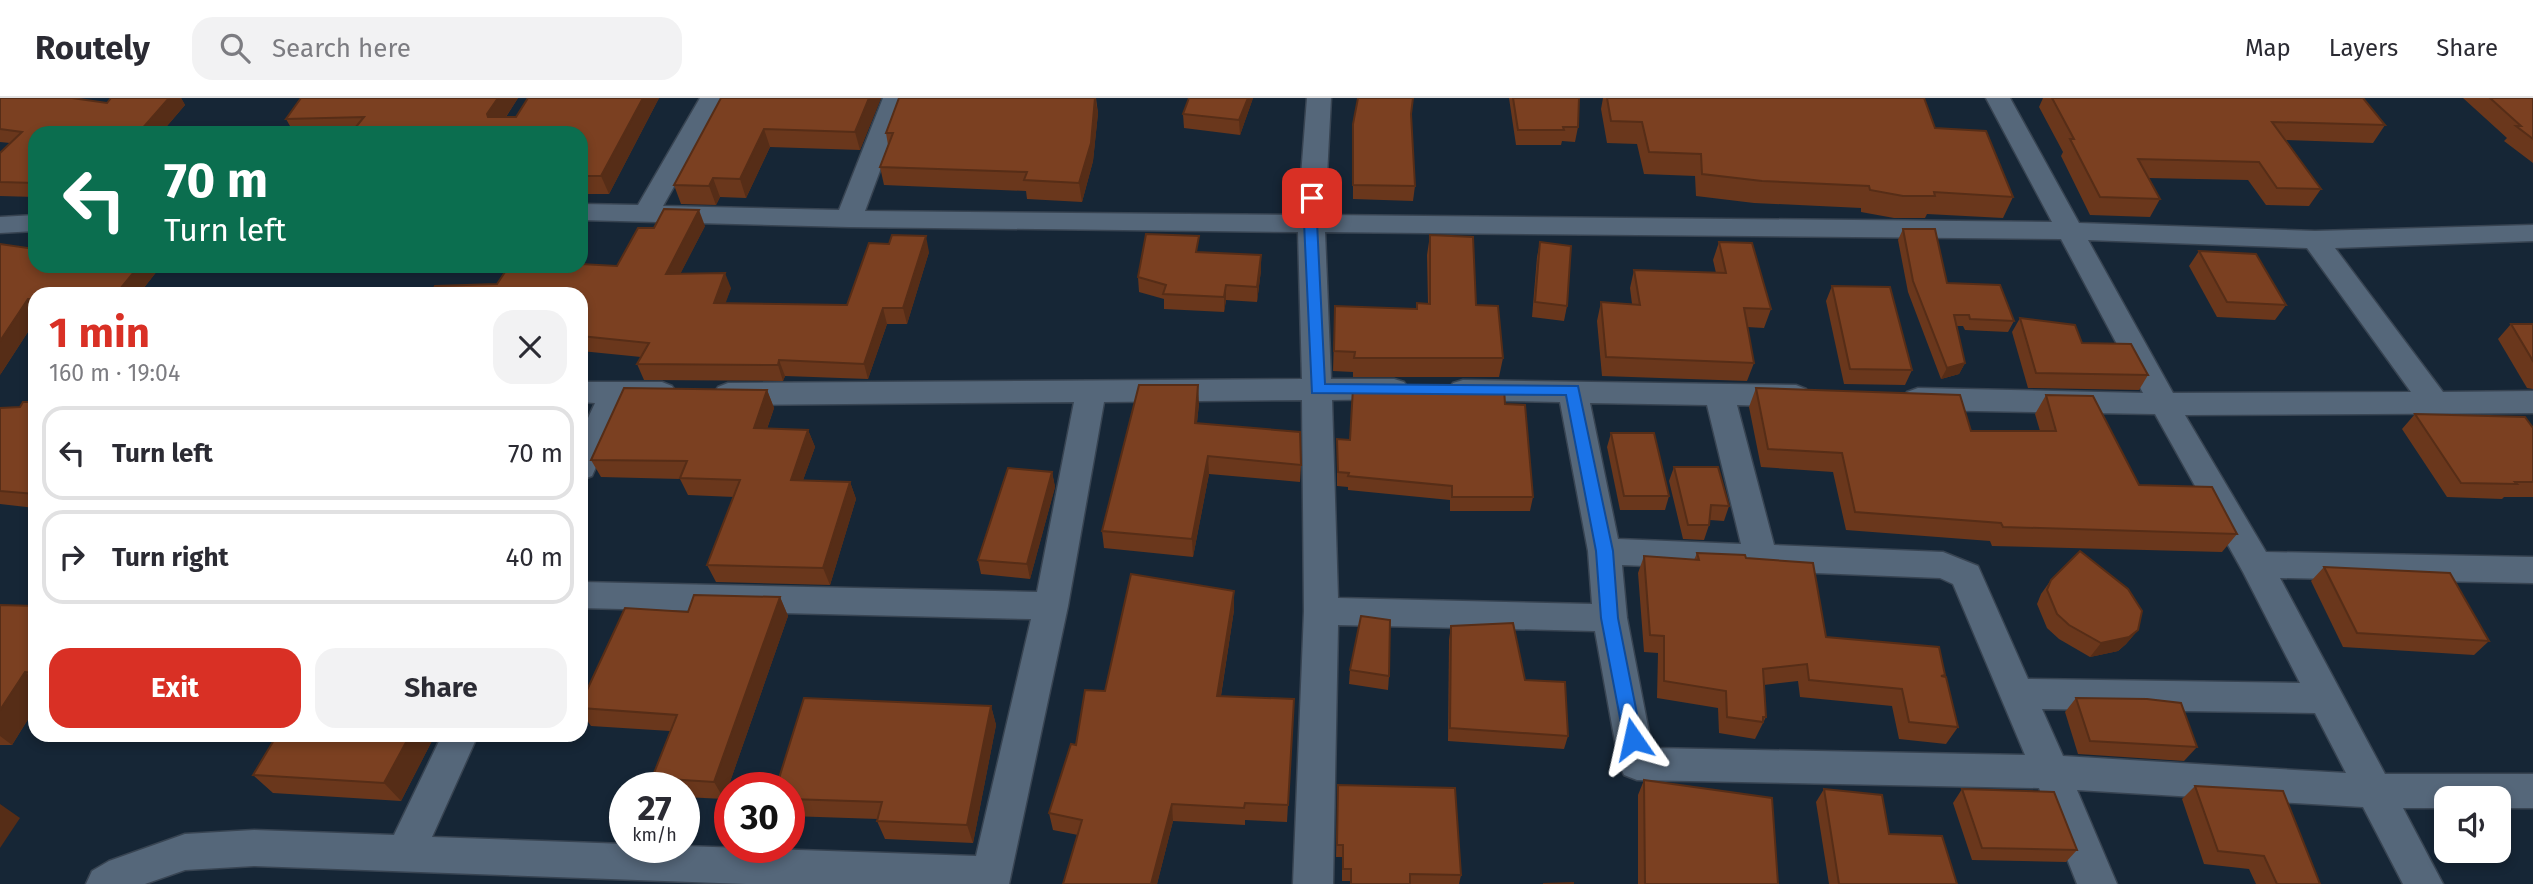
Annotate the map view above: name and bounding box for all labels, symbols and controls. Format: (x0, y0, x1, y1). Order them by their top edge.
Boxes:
search box (192, 17, 682, 80)
text: Routely (35, 28, 150, 68)
icon: search (216, 29, 254, 67)
text: Search here (272, 33, 411, 64)
text: Map (2245, 34, 2291, 62)
text: Layers (2329, 34, 2398, 62)
text: Share (2436, 34, 2498, 62)
text: 70 m (164, 151, 268, 210)
icon: left (49, 154, 140, 245)
pin (1282, 168, 1342, 228)
icon: arrive (1293, 179, 1331, 217)
text: Turn left (164, 211, 286, 249)
text: 1 min (49, 308, 150, 358)
button: close (493, 310, 567, 384)
text: 160 m · 19:04 (49, 359, 180, 387)
icon: left (53, 434, 91, 472)
text: Turn left (112, 438, 213, 469)
text: 70 m (508, 438, 563, 469)
icon: right (53, 538, 91, 576)
text: Turn right (112, 542, 229, 573)
text: 40 m (505, 542, 563, 573)
button: Exit (49, 648, 301, 728)
button: Share (315, 648, 567, 728)
position arrow (1596, 702, 1670, 776)
speed limit sign: 30 (714, 772, 805, 863)
map controls (2434, 786, 2511, 863)
button: sound (2434, 786, 2511, 863)
text: 27 (637, 787, 672, 829)
text: km/h (632, 824, 677, 846)

